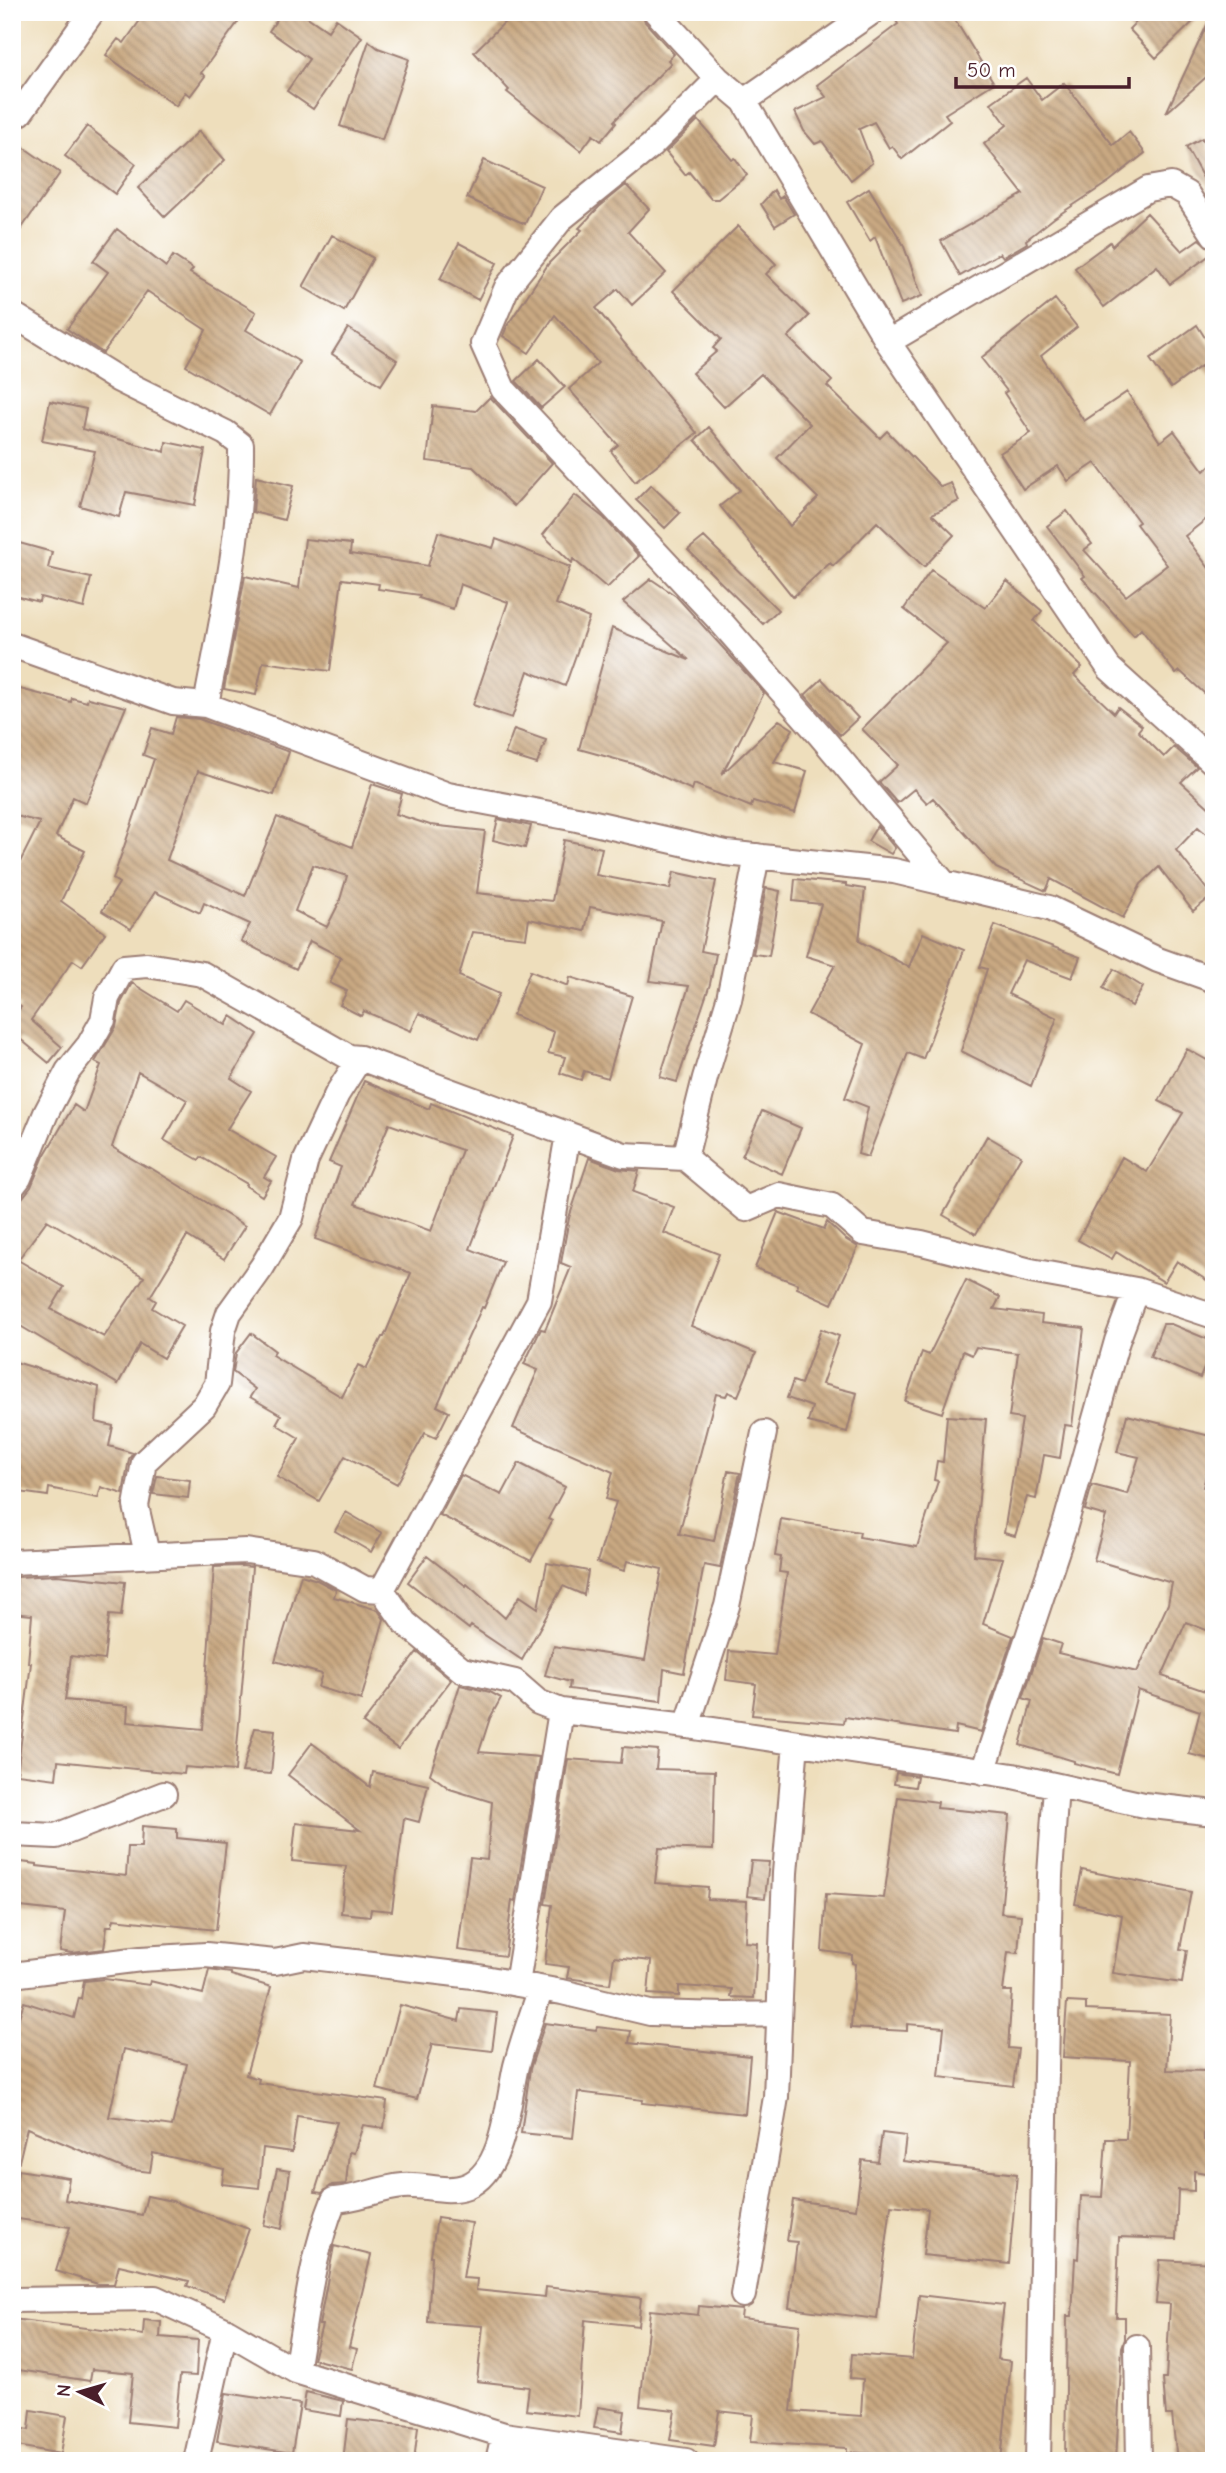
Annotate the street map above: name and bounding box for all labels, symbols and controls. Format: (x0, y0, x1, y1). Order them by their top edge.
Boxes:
scale bar (956, 46, 1130, 90)
text: 50 m (967, 58, 1016, 82)
north arrow (46, 2358, 116, 2428)
text: N (53, 2383, 76, 2398)

